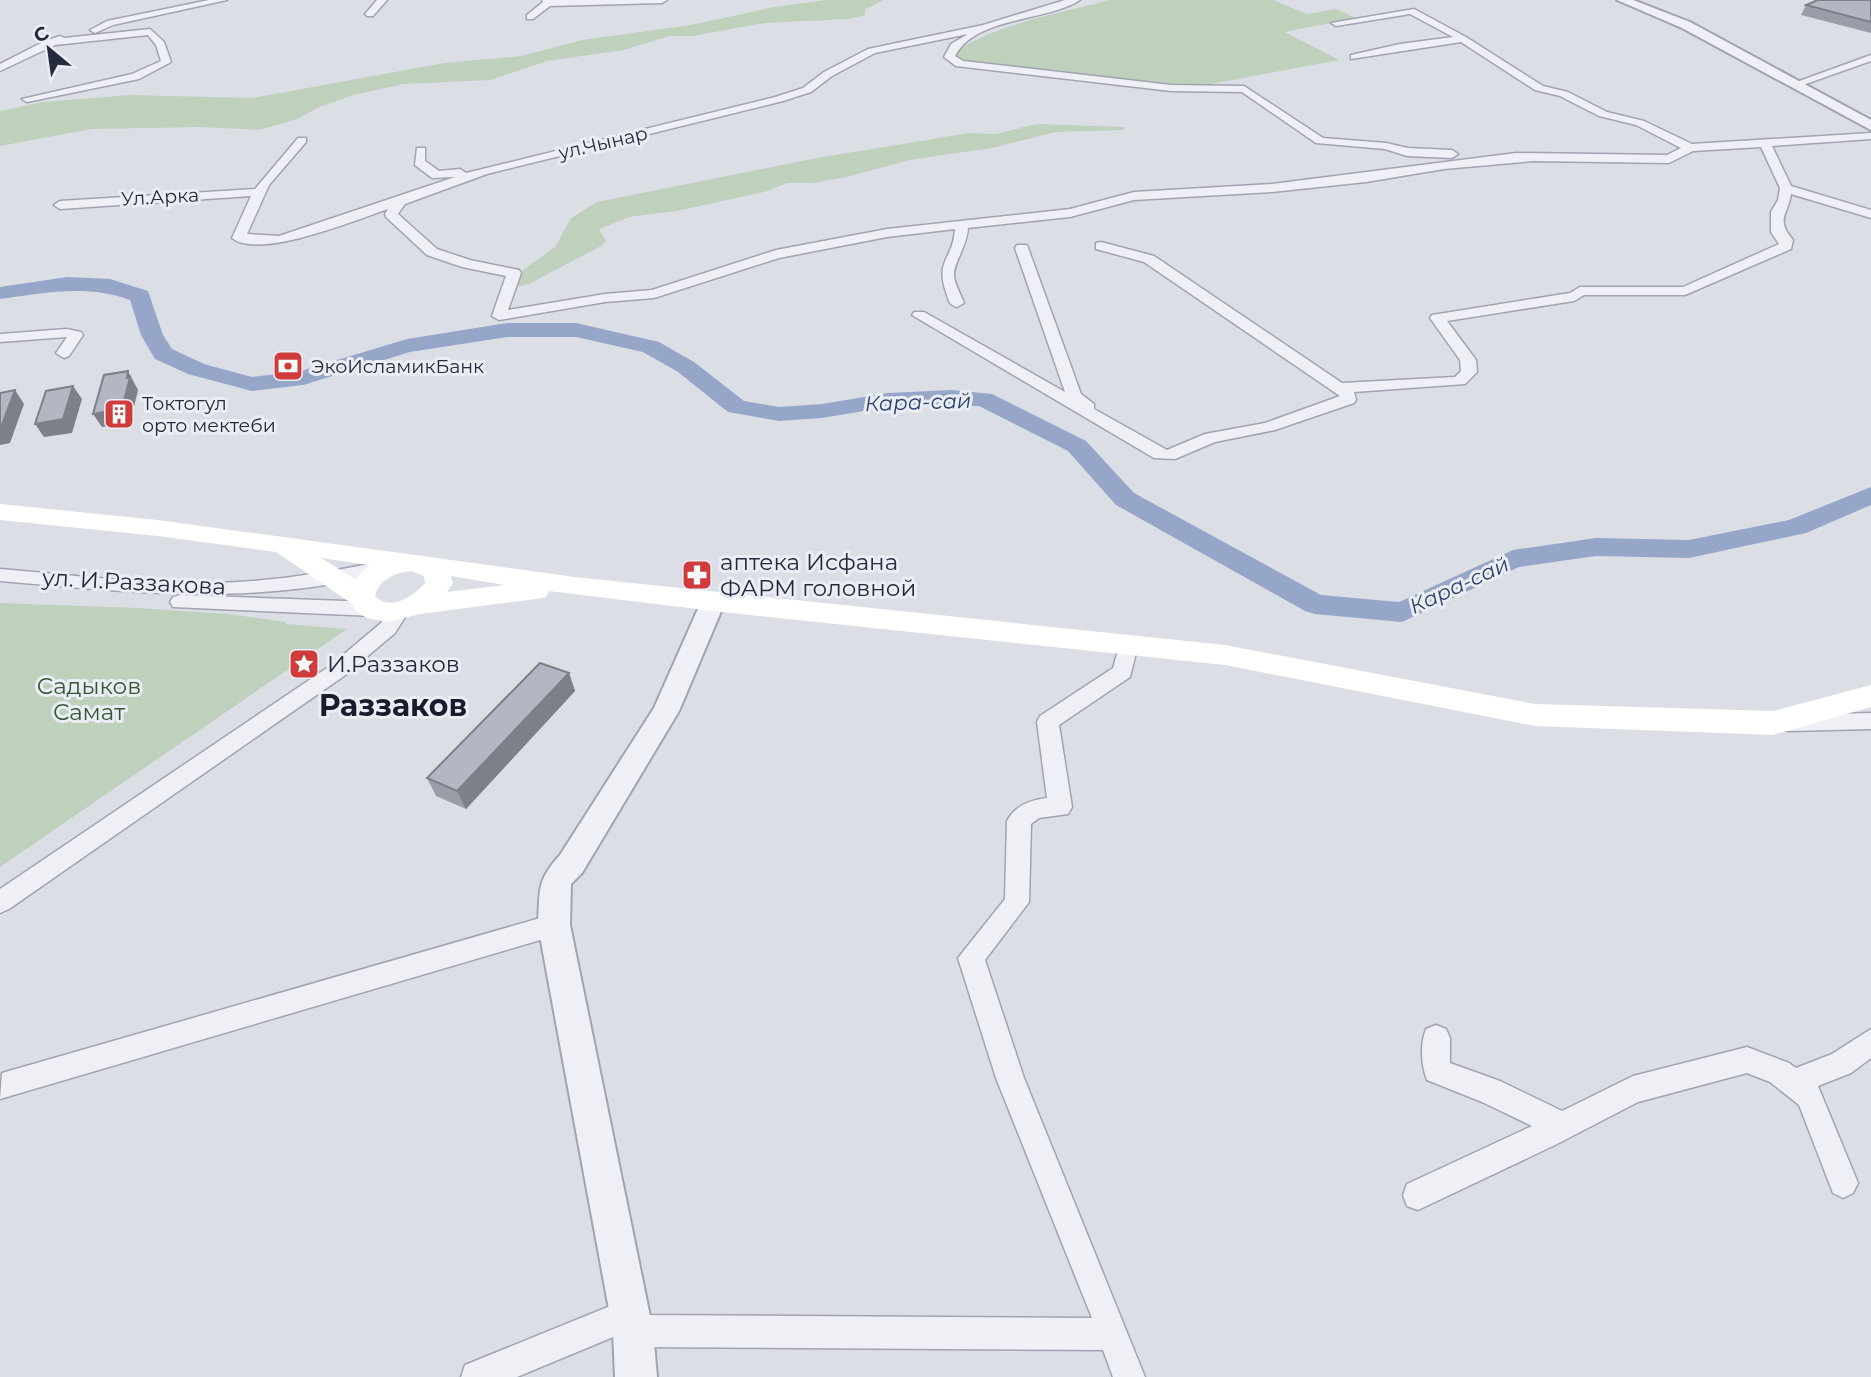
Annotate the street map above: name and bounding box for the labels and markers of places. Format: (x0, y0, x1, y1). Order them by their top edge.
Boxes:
bank icon: ЭкоИсламикБанк (271, 349, 305, 383)
place label: ЭкоИсламикБанк (311, 355, 484, 378)
place label: Токтогул орто мектеби (142, 392, 276, 437)
building icon: Токтогул орто мектеби (102, 397, 136, 431)
place label: аптека Исфана ФАРМ головной (720, 548, 916, 602)
pharmacy icon: аптека Исфана ФАРМ головной (680, 558, 714, 592)
place icon: И.Раззаков (287, 647, 321, 681)
place label: И.Раззаков (327, 650, 460, 678)

